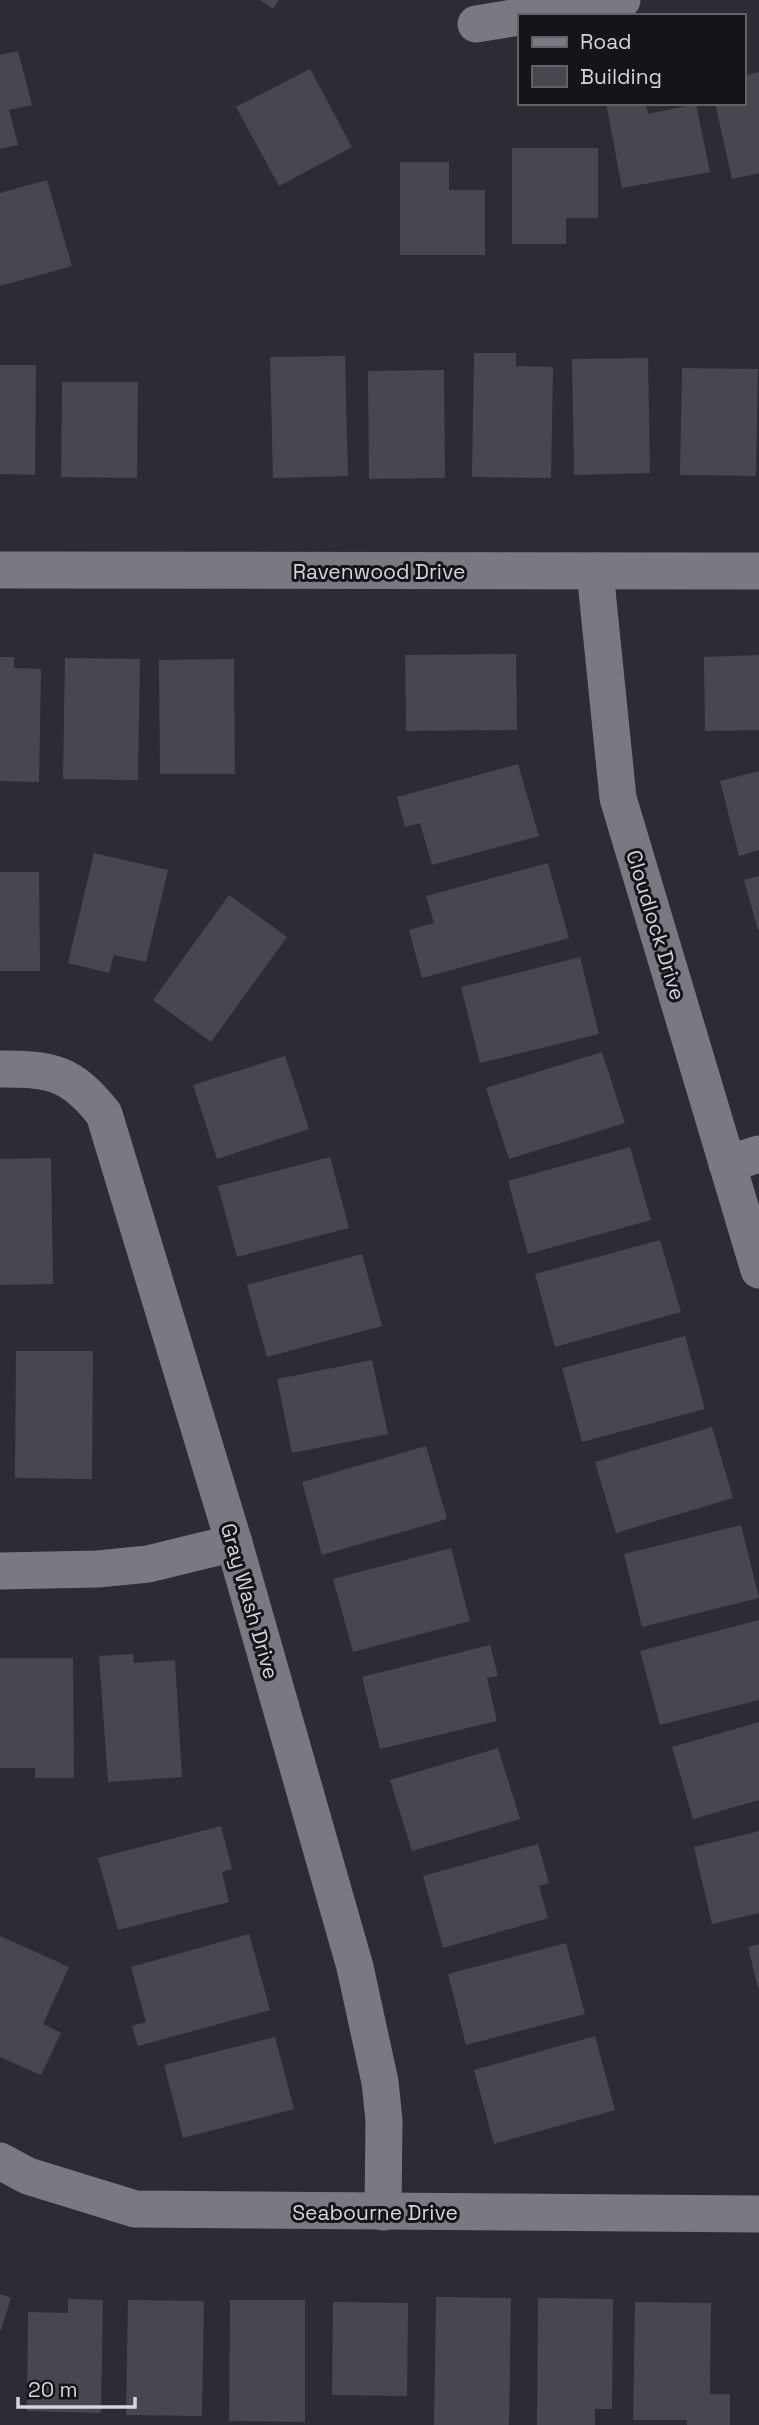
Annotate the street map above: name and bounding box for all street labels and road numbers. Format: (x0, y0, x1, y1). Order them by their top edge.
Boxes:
street label: Ravenwood Drive (293, 558, 465, 585)
street label: Cloudlock Drive (620, 847, 692, 1003)
street label: Gray Wash Drive (215, 1520, 285, 1682)
street label: Seabourne Drive (292, 2199, 458, 2226)

